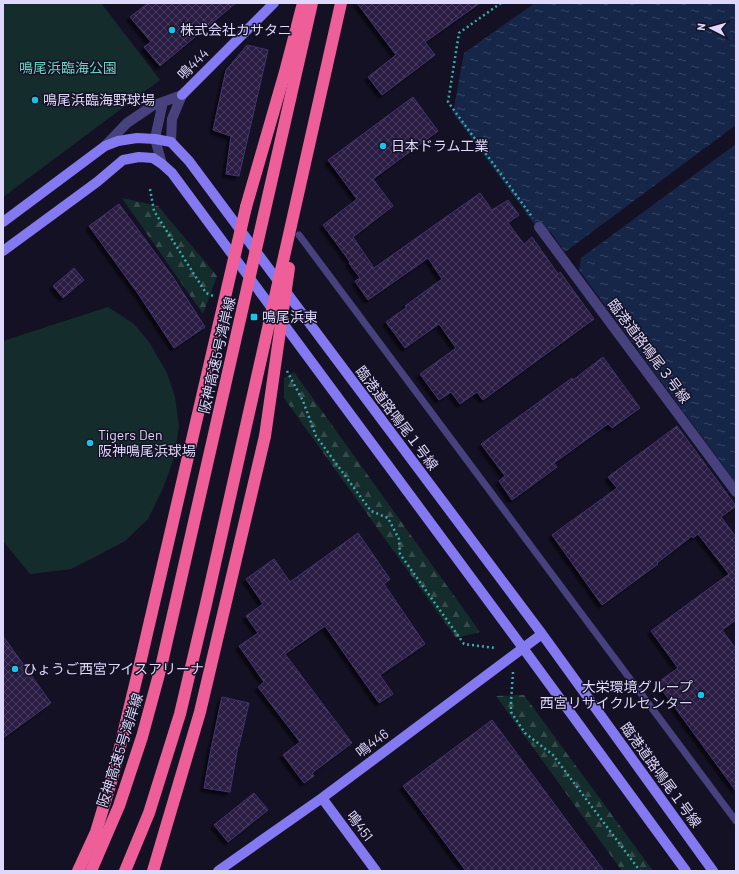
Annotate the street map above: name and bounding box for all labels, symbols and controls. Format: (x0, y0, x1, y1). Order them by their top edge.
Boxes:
north arrow (691, 8, 731, 48)
place label: 株式会社カサタニ (180, 21, 292, 38)
text: N (694, 23, 707, 31)
marker: 株式会社カサタニ (167, 25, 177, 35)
street label: 鳴444 (173, 44, 212, 83)
park label: 鳴尾浜臨海公園 (19, 59, 117, 76)
place label: 鳴尾浜臨海野球場 (43, 91, 155, 108)
marker: 鳴尾浜臨海野球場 (30, 95, 40, 105)
place label: 日本ドラム工業 (391, 137, 489, 154)
marker: 日本ドラム工業 (378, 141, 388, 151)
street label: 阪神高速5号湾岸線 (195, 295, 238, 415)
street label: 臨港道路鳴尾３号線 (605, 295, 694, 406)
place label: 鳴尾浜東 (262, 308, 318, 325)
marker: 鳴尾浜東 (249, 312, 259, 322)
street label: 臨港道路鳴尾１号線 (353, 362, 442, 473)
place label: Tigers Den 阪神鳴尾浜球場 (98, 426, 196, 459)
marker: Tigers Den 阪神鳴尾浜球場 (85, 438, 95, 448)
place label: ひょうご西宮アイスアリーナ (23, 660, 204, 677)
marker: ひょうご西宮アイスアリーナ (10, 664, 20, 674)
place label: 大栄環境グループ 西宮リサイクルセンター (540, 678, 693, 711)
marker: 大栄環境グループ 西宮リサイクルセンター (696, 690, 706, 700)
street label: 阪神高速5号湾岸線 (93, 691, 146, 809)
street label: 臨港道路鳴尾１号線 (617, 719, 705, 831)
street label: 鳴446 (352, 725, 391, 760)
street label: 鳴451 (344, 807, 377, 844)

